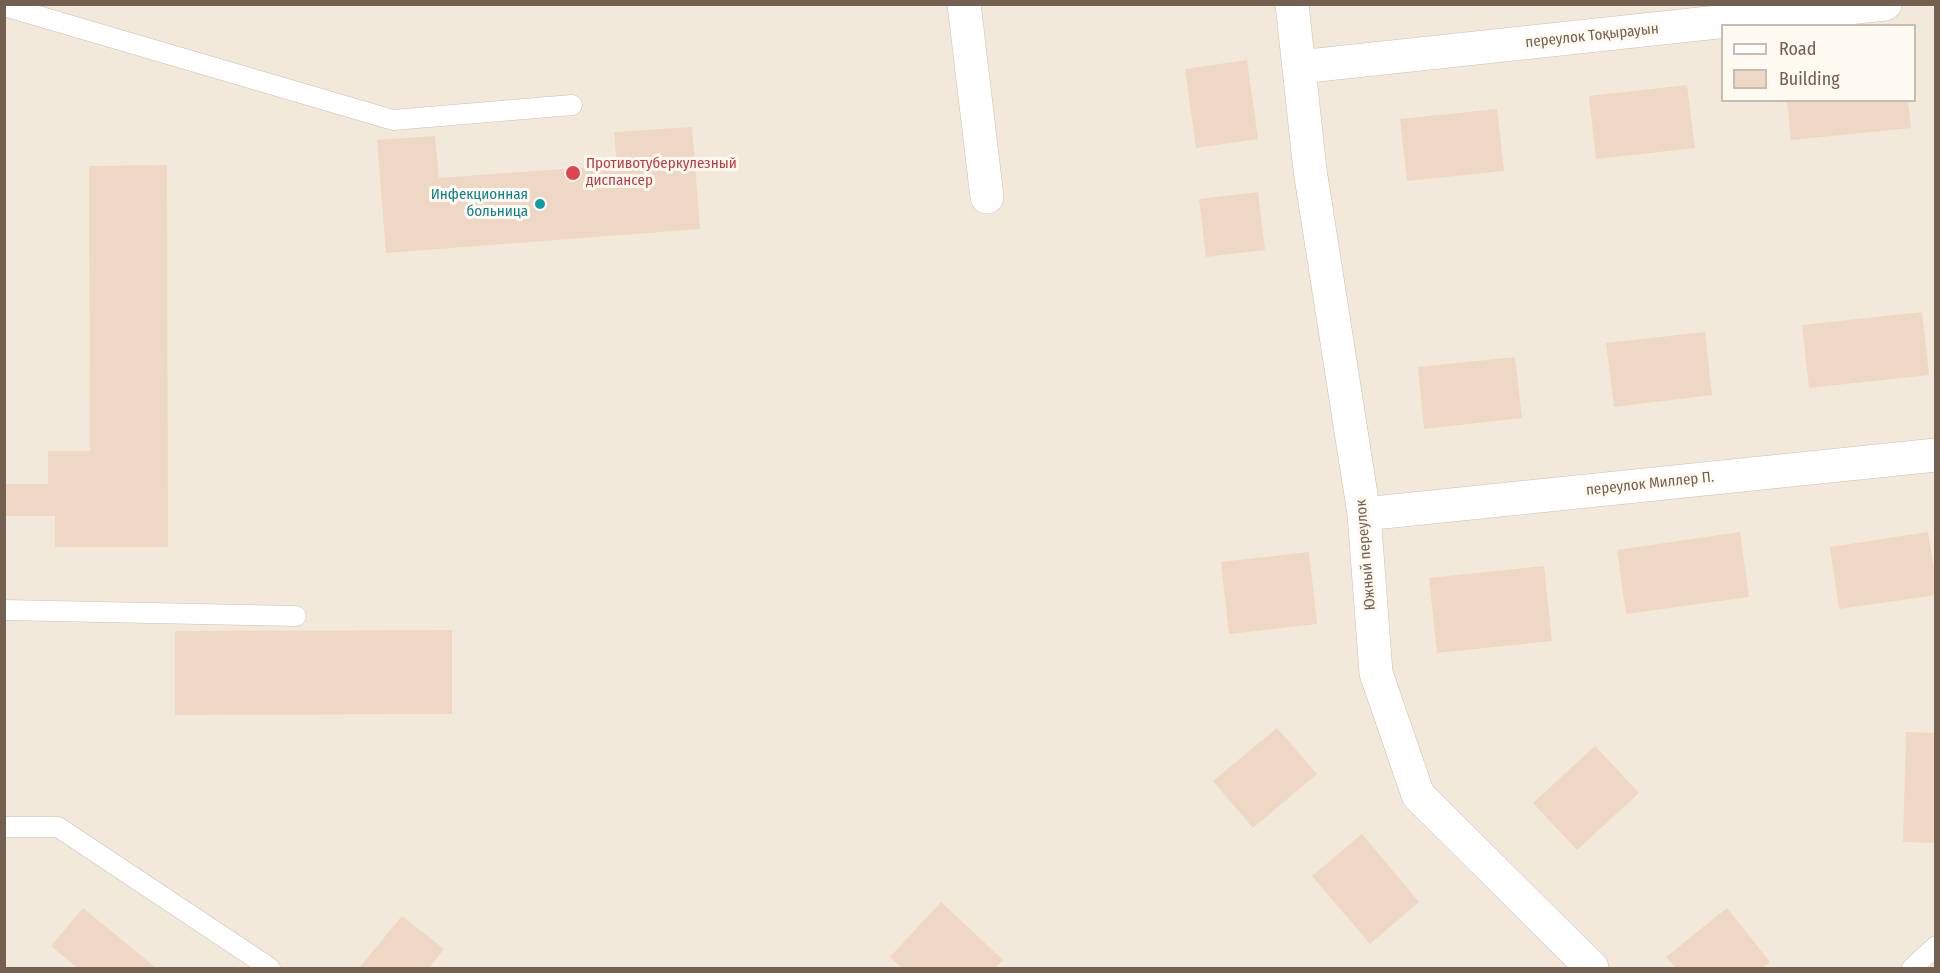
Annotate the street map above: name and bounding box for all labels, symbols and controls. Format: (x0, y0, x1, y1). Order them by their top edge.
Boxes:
street label: переулок Тоқырауын (1524, 20, 1660, 52)
legend (1721, 24, 1916, 102)
text: Road (1779, 38, 1816, 60)
text: Building (1779, 68, 1840, 90)
place label: Противотуберкулезный диспансер (586, 155, 737, 190)
marker: Противотуберкулезный диспансер (564, 164, 582, 182)
place label: Инфекционная больница (431, 186, 528, 221)
marker: Инфекционная больница (533, 197, 547, 211)
street label: переулок Миллер П. (1585, 468, 1715, 500)
street label: Южный переулок (1352, 499, 1380, 611)

